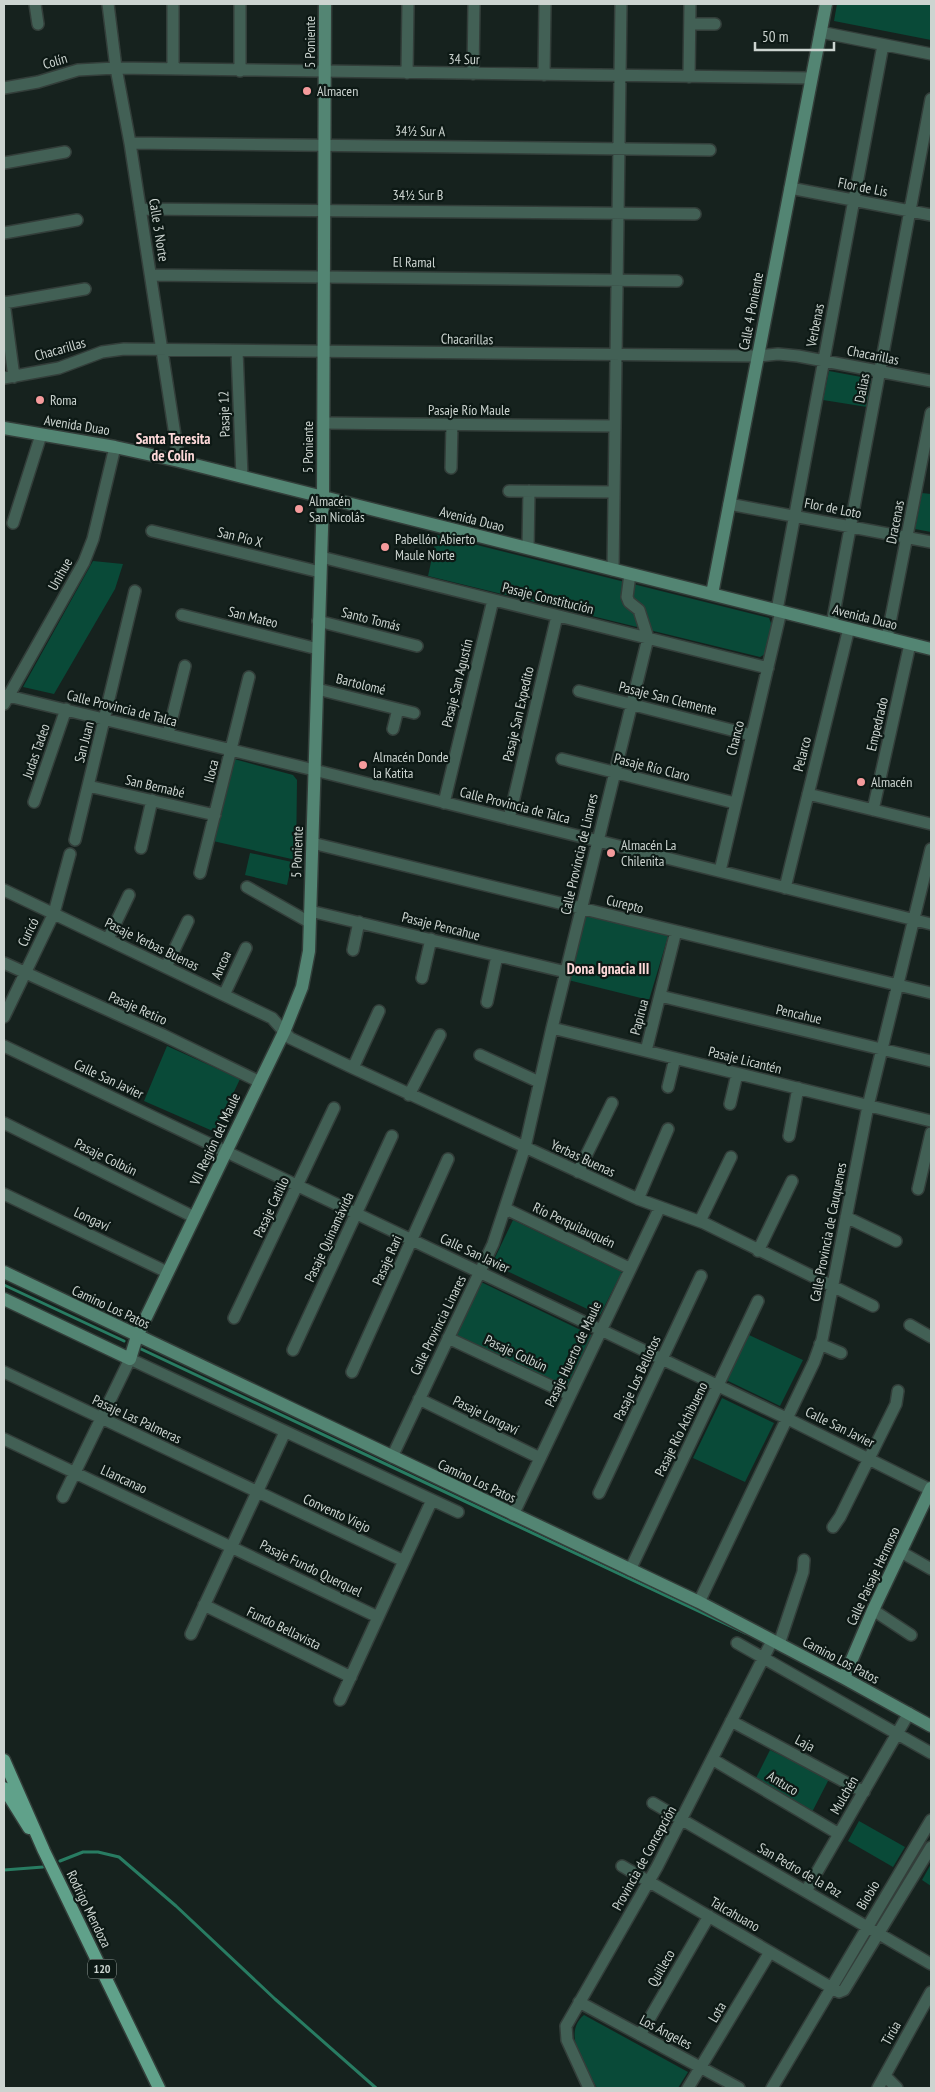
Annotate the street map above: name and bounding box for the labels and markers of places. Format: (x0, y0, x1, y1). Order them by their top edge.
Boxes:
place label: Almacen (317, 82, 358, 100)
marker: Almacen (301, 85, 313, 97)
place label: Roma (50, 391, 77, 409)
marker: Roma (34, 394, 46, 406)
place label: Almacén San Nicolás (309, 492, 365, 526)
marker: Almacén San Nicolás (293, 503, 305, 515)
place label: Pabellón Abierto Maule Norte (395, 530, 475, 564)
marker: Pabellón Abierto Maule Norte (379, 541, 391, 553)
place label: Almacén Donde la Katita (373, 748, 449, 782)
marker: Almacén Donde la Katita (357, 759, 369, 771)
place label: Almacén (871, 773, 912, 791)
marker: Almacén (855, 776, 867, 788)
place label: Almacén La Chilenita (621, 836, 676, 870)
marker: Almacén La Chilenita (605, 847, 617, 859)

